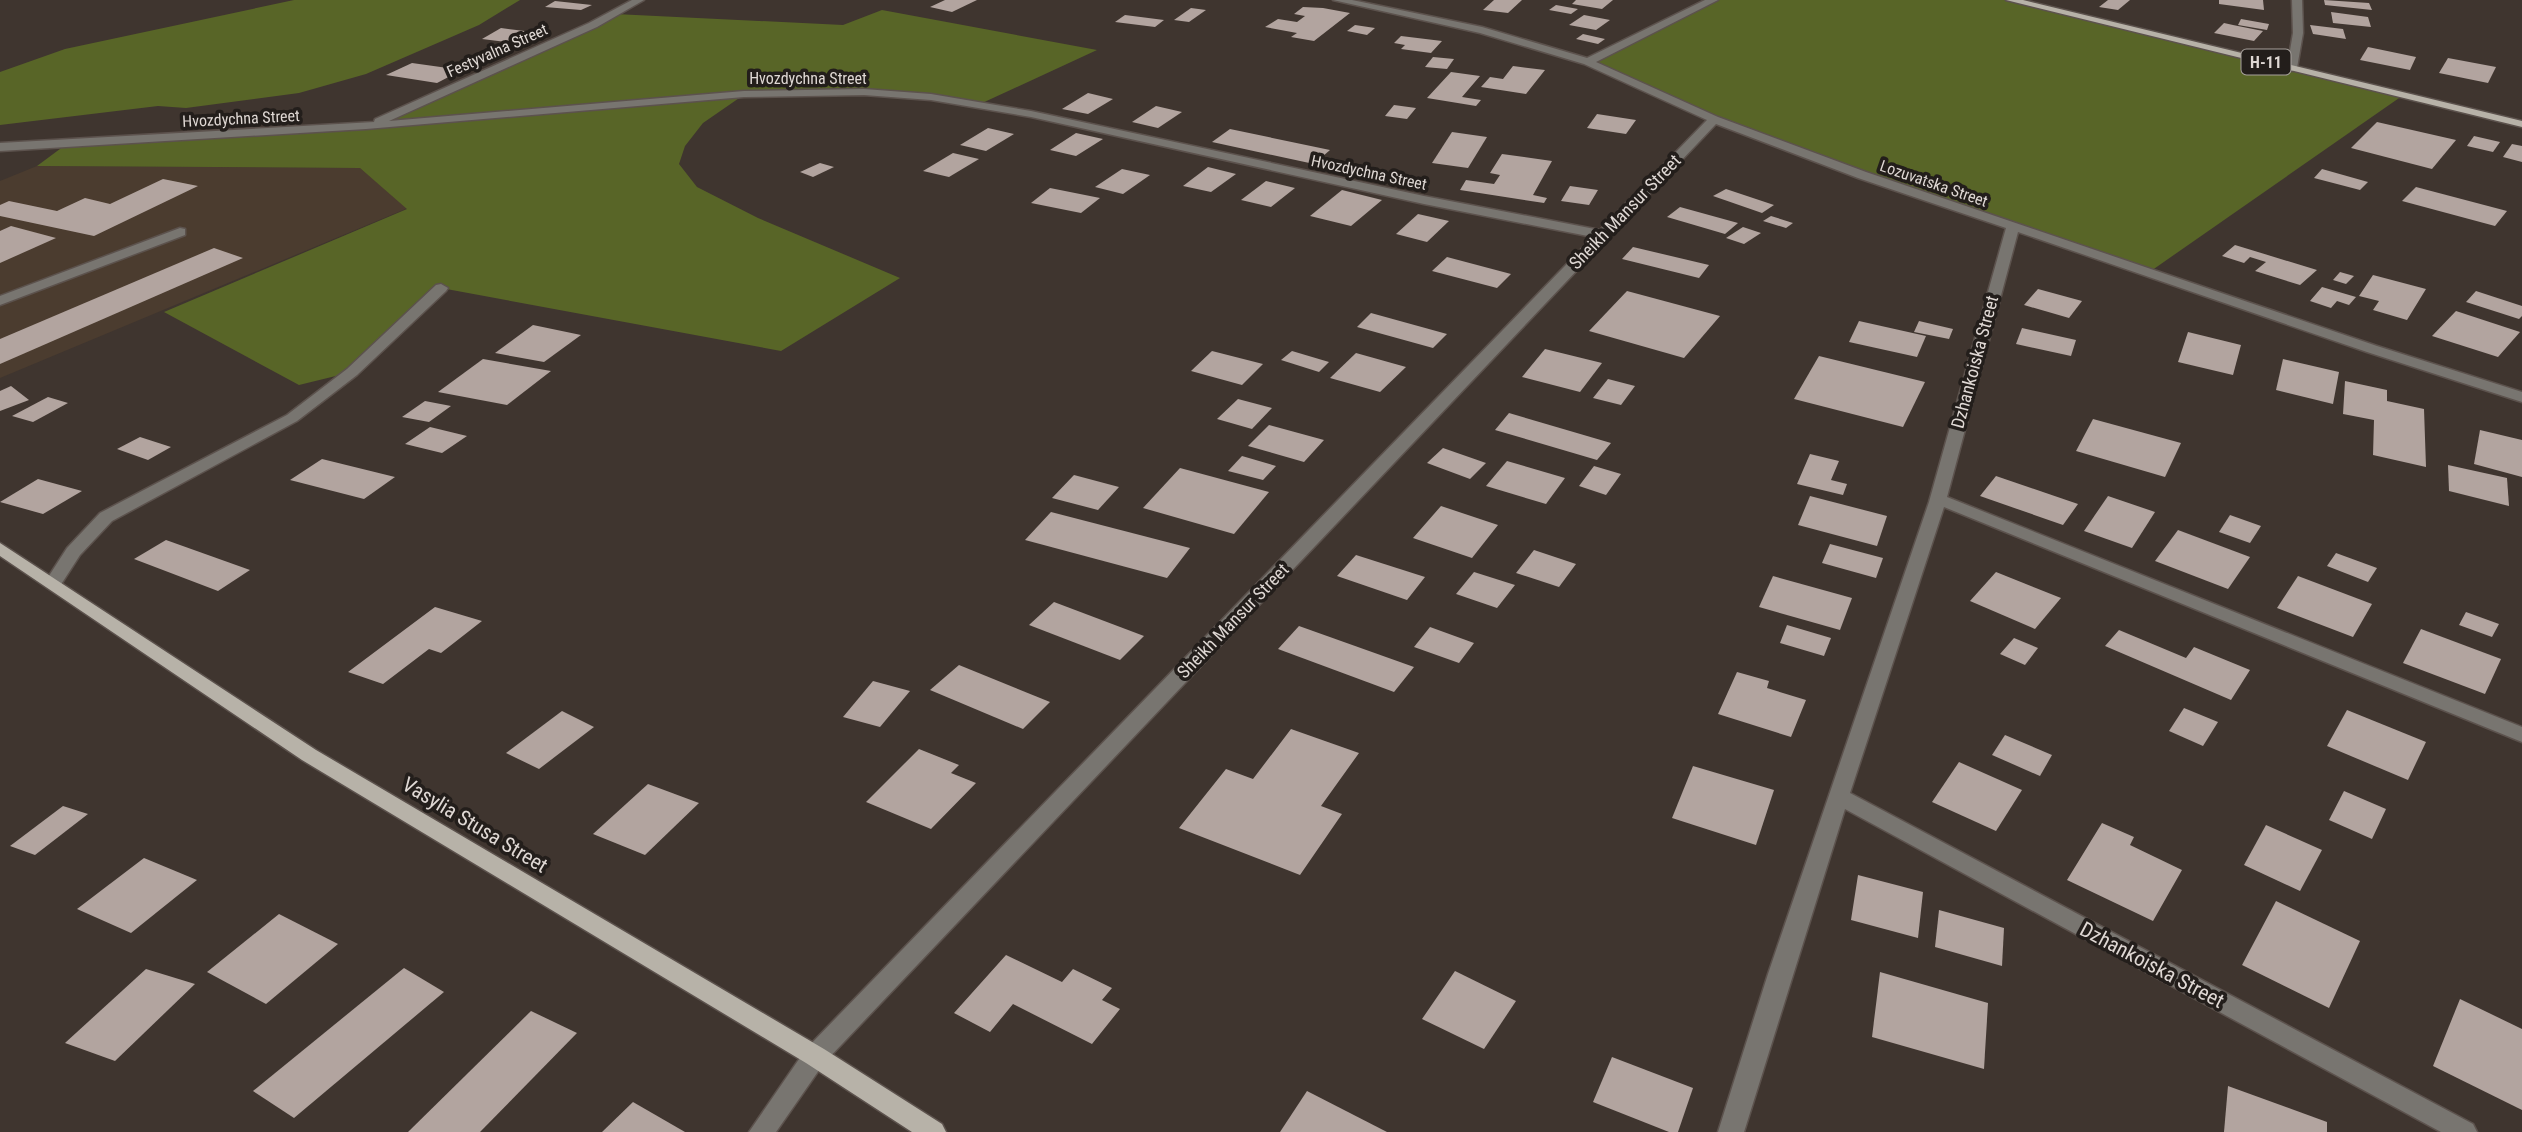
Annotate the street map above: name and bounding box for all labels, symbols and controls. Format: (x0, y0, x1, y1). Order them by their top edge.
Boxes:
street label: Festyvalna Street (444, 20, 551, 81)
road number: Н-11 (2242, 50, 2290, 74)
street label: Hvozdychna Street (749, 69, 867, 88)
street label: Hvozdychna Street (182, 106, 301, 131)
street label: Sheikh Mansur Street (1565, 150, 1685, 273)
street label: Hvozdychna Street (1309, 151, 1429, 194)
street label: Lozuvatska Street (1877, 156, 1990, 211)
street label: Dzhankoiska Street (1947, 293, 2002, 431)
street label: Sheikh Mansur Street (1173, 559, 1293, 682)
street label: Vasylia Stusa Street (398, 772, 552, 878)
street label: Dzhankoiska Street (2076, 917, 2228, 1013)

